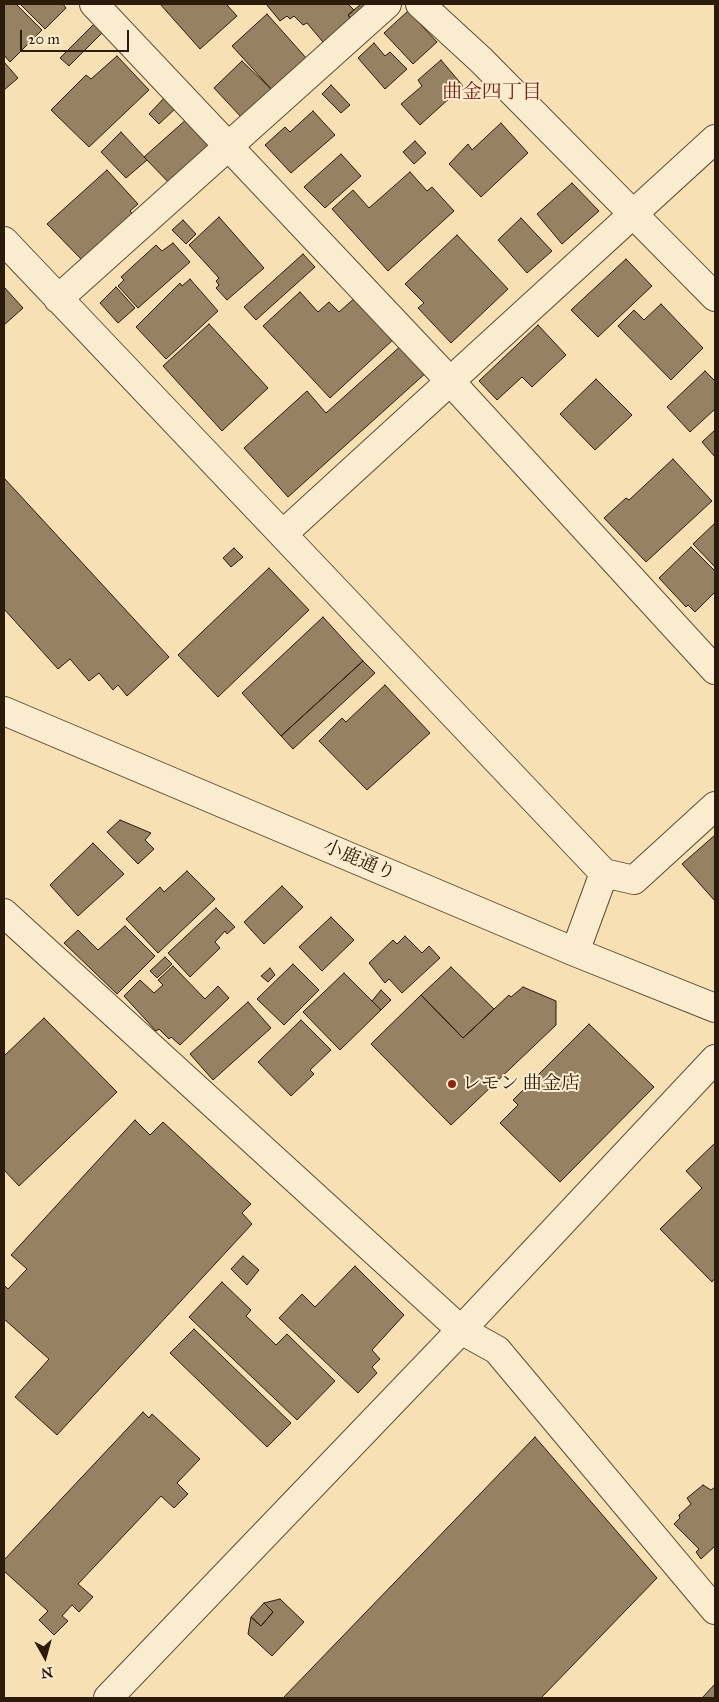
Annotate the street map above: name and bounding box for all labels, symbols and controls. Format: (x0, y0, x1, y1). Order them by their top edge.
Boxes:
scale bar (22, 20, 131, 52)
text: 20 m (28, 30, 60, 48)
district label: 曲金四丁目 (442, 81, 542, 105)
street label: 小鹿通り (320, 836, 398, 886)
place label: レモン 曲金店 (462, 1073, 580, 1095)
marker: レモン 曲金店 (446, 1078, 458, 1090)
north arrow (20, 1632, 70, 1682)
text: N (40, 1663, 54, 1682)

